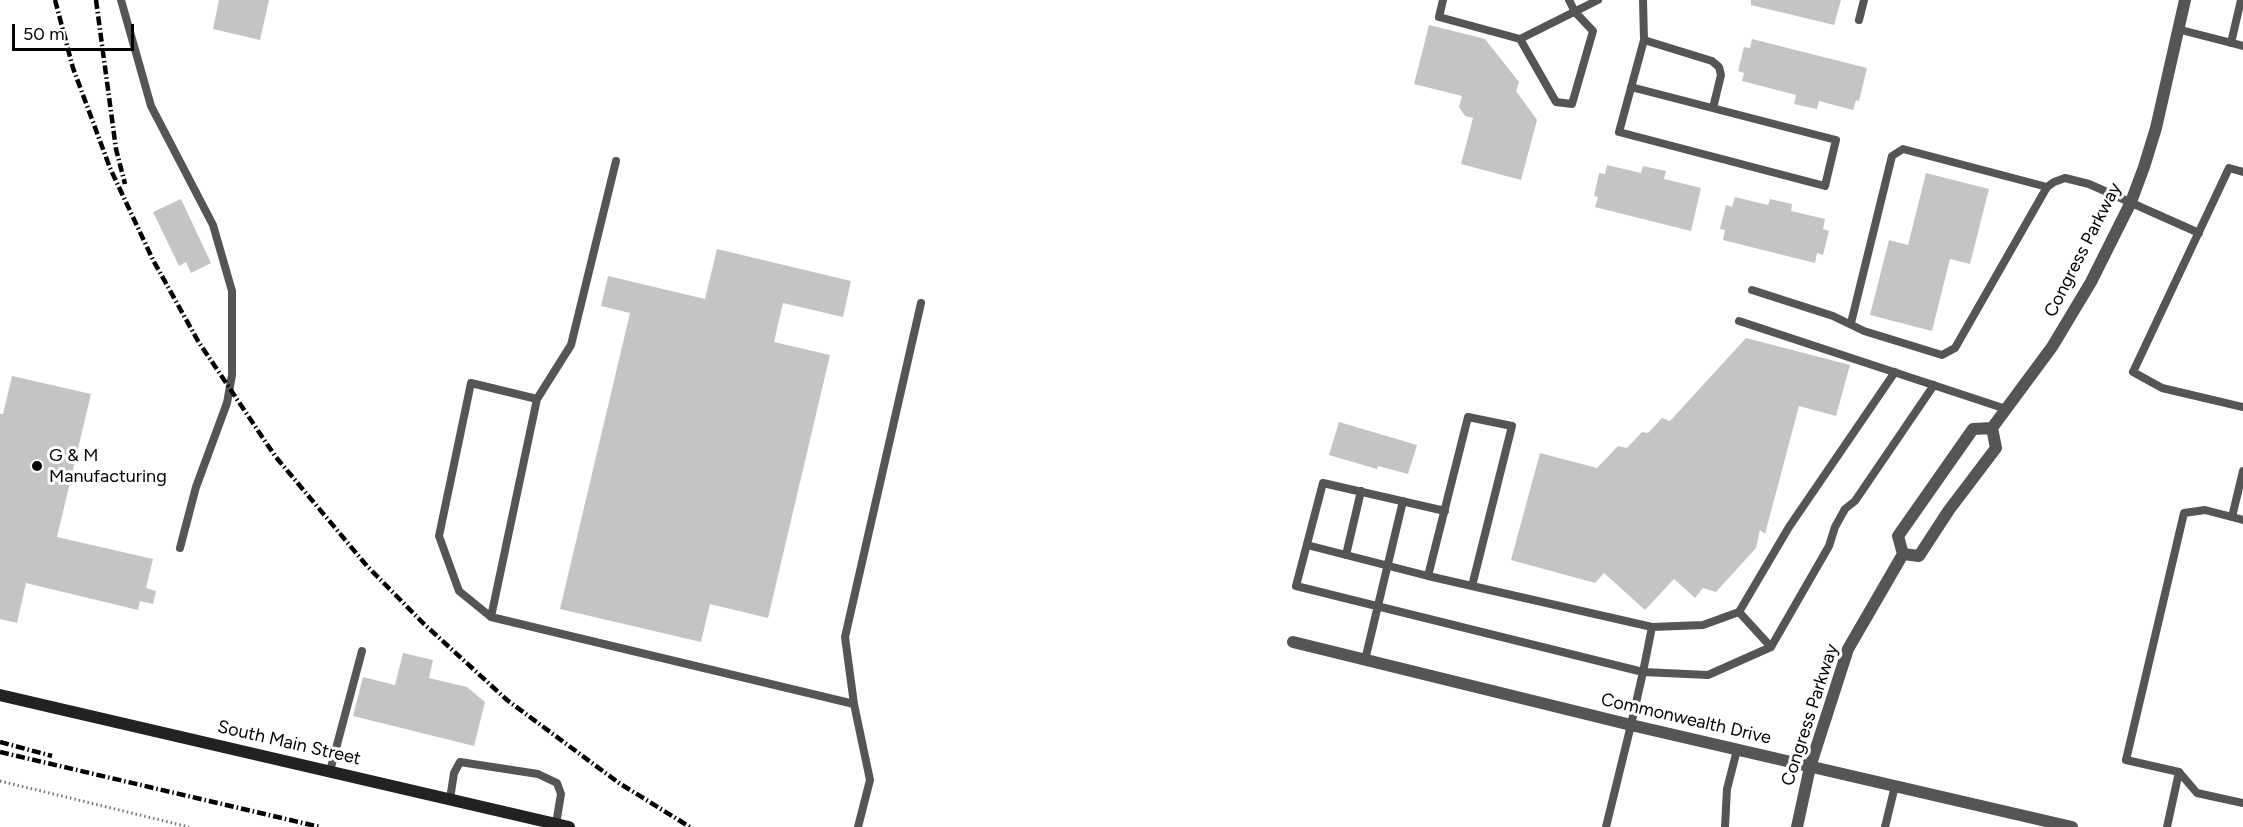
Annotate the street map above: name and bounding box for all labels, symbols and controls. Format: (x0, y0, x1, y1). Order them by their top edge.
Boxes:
scale bar (15, 12, 136, 50)
text: 50 m (23, 23, 65, 45)
street label: Congress Parkway (2040, 179, 2126, 321)
place label: G & M Manufacturing (49, 445, 167, 488)
marker: G & M Manufacturing (30, 459, 44, 473)
street label: Congress Parkway (1777, 641, 1843, 789)
street label: Commonwealth Drive (1599, 689, 1773, 749)
street label: South Main Street (215, 716, 363, 770)

